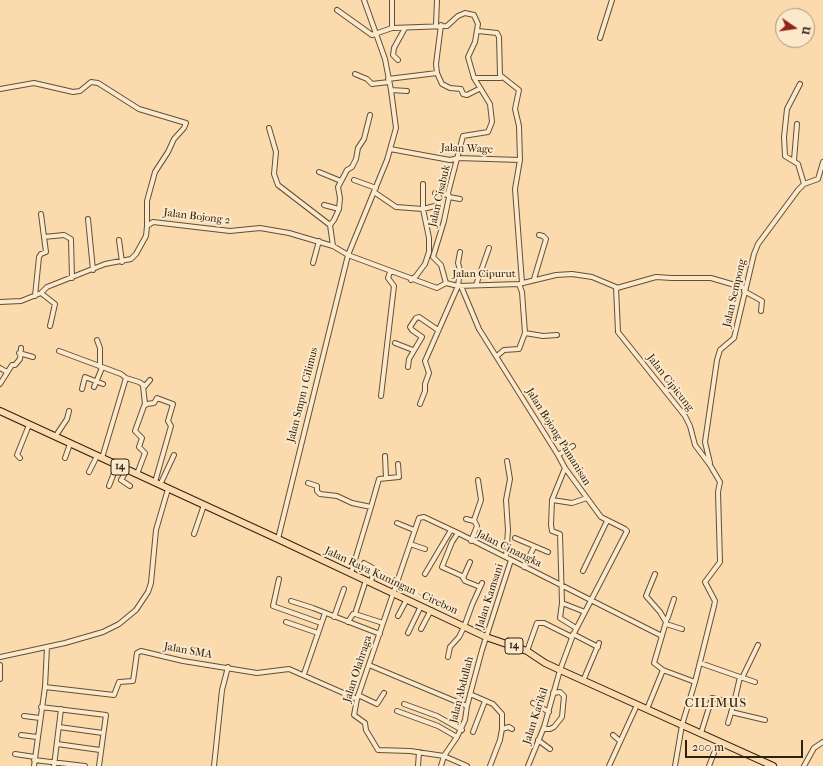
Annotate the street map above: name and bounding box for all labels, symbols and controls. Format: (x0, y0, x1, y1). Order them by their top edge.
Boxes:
north arrow (775, 8, 815, 48)
text: U (799, 25, 814, 36)
street label: Jalan Wage (441, 141, 493, 157)
street label: Jalan Cisabuk (426, 164, 454, 228)
street label: Jalan Bojong 2 (163, 206, 231, 228)
street label: Jalan Sempong (721, 257, 749, 329)
street label: Jalan Cipurut (452, 267, 516, 281)
street label: Jalan Smpn 1 Cilimus (285, 346, 321, 444)
street label: Jalan Cipicung (644, 352, 696, 414)
street label: Jalan Bojong Pamanisan (523, 386, 593, 488)
road number: 14 (111, 459, 129, 475)
street label: Jalan Cinangka (474, 528, 544, 570)
street label: Jalan Raya Kuningan - Cirebon (322, 544, 460, 618)
street label: Jalan Kamsani (473, 562, 507, 630)
street label: Jalan Olahraga (341, 634, 375, 704)
road number: 14 (505, 638, 523, 654)
street label: Jalan SMA (163, 640, 213, 662)
street label: Jalan Abdullah (447, 655, 477, 725)
street label: Jalan Karikil (521, 686, 551, 746)
district label: CILIMUS (685, 696, 747, 712)
scale bar (687, 732, 805, 758)
text: 200 m (692, 740, 724, 754)

